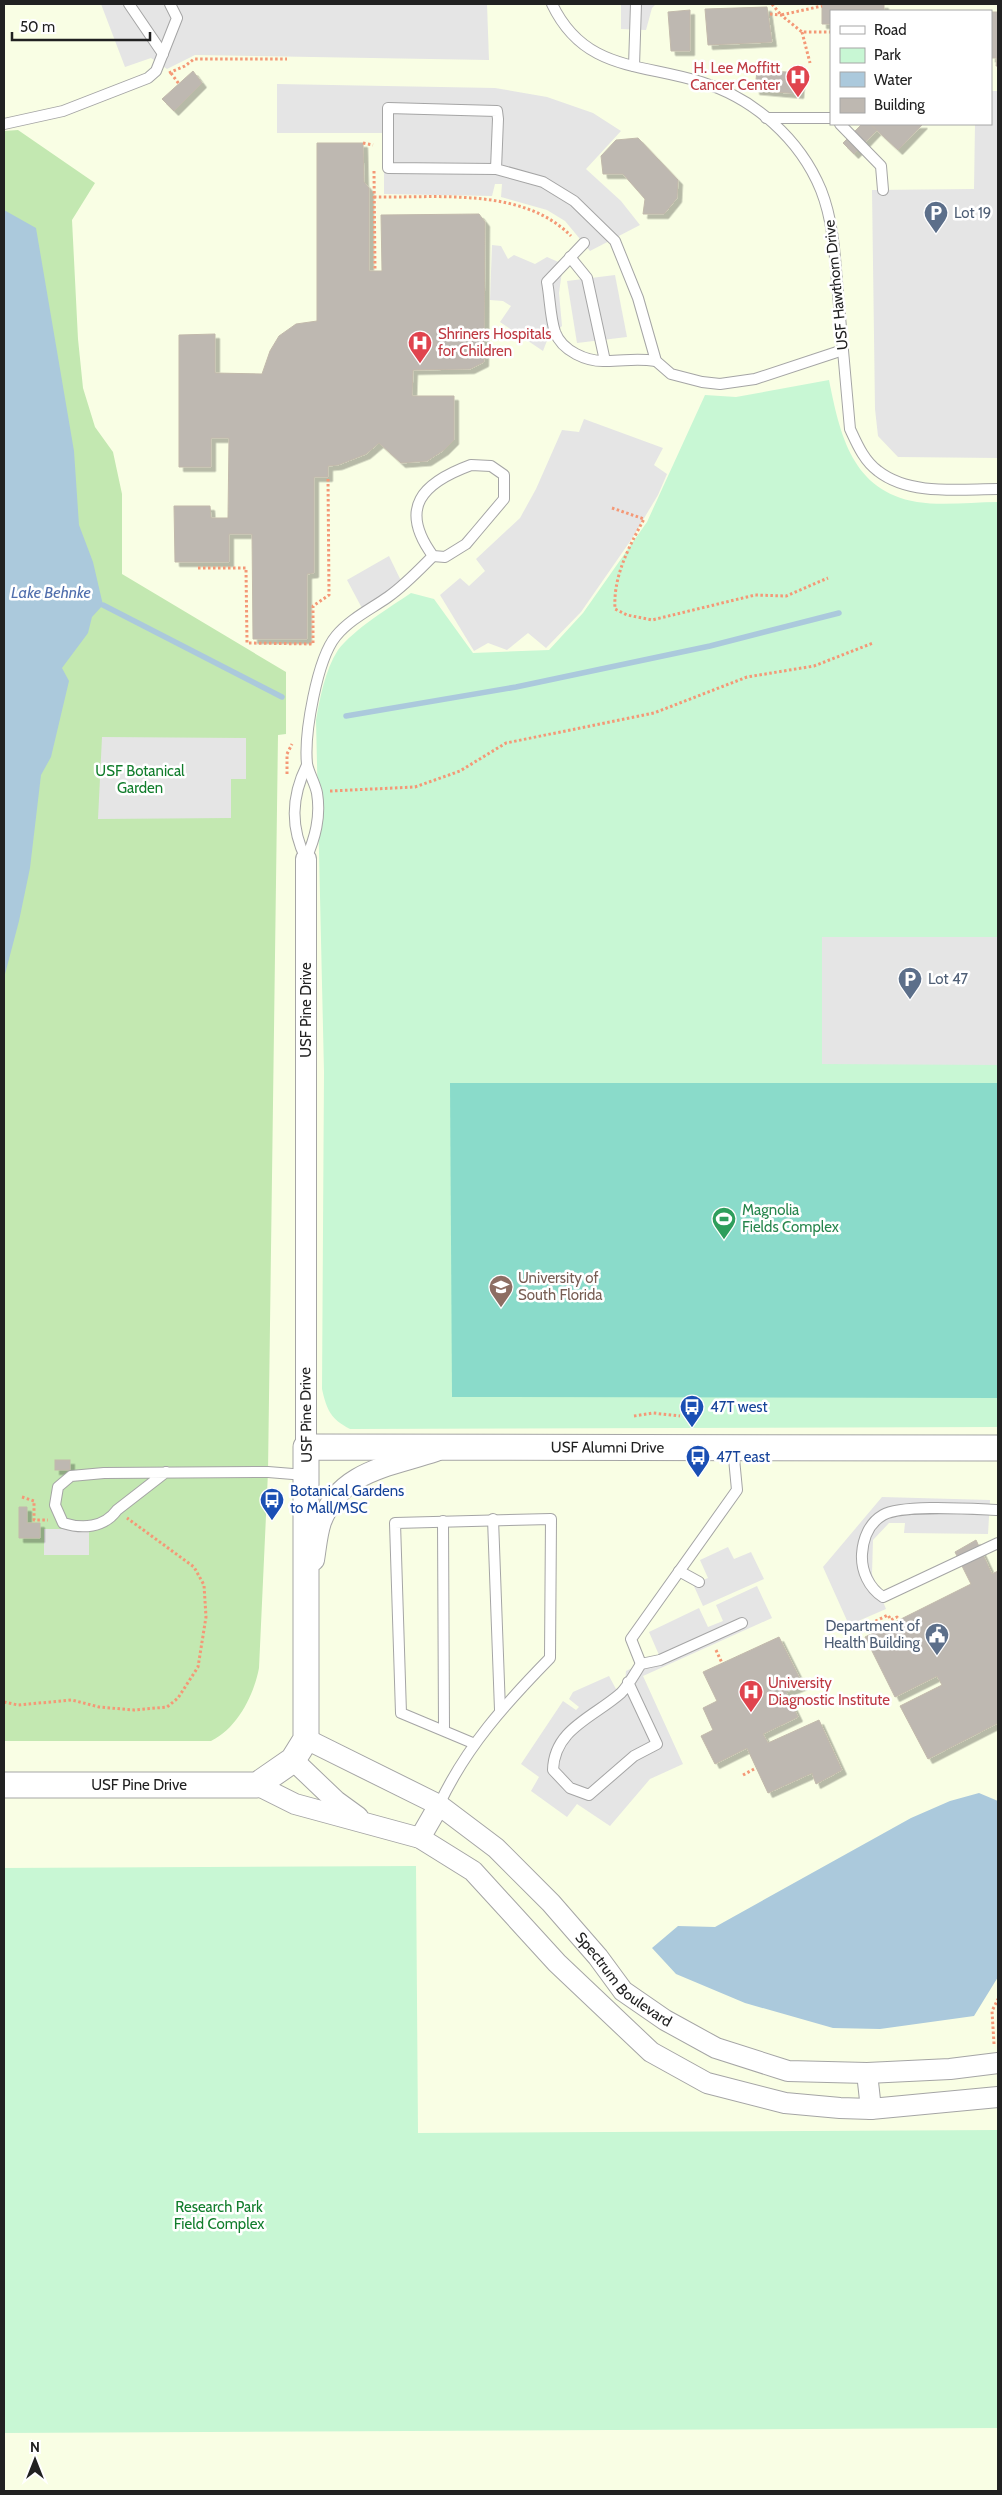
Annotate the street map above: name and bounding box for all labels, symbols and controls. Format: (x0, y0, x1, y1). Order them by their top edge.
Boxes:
scale bar (12, 10, 150, 42)
legend (830, 10, 992, 125)
text: 50 m (20, 18, 55, 36)
text: Road (874, 21, 907, 39)
text: Park (874, 46, 901, 64)
place label: H. Lee Moffitt Cancer Center (690, 59, 780, 94)
hospital icon: H. Lee Moffitt Cancer Center (785, 64, 811, 98)
text: Water (874, 71, 912, 89)
text: Building (874, 96, 925, 114)
parking icon: Lot 19 (923, 200, 949, 234)
place label: Lot 19 (954, 204, 991, 222)
street label: USF Hawthorn Drive (820, 219, 852, 351)
place label: Shriners Hospitals for Children (438, 325, 552, 360)
hospital icon: Shriners Hospitals for Children (407, 330, 433, 364)
water label: Lake Behnke (11, 583, 91, 602)
park label: USF Botanical Garden (95, 762, 185, 797)
street label: USF Pine Drive (297, 962, 315, 1058)
parking icon: Lot 47 (897, 966, 923, 1000)
place label: Lot 47 (928, 970, 969, 988)
place label: Magnolia Fields Complex (742, 1201, 839, 1236)
sports icon: Magnolia Fields Complex (711, 1206, 737, 1240)
place label: University of South Florida (518, 1269, 603, 1304)
school or university icon: University of South Florida (488, 1274, 514, 1308)
street label: USF Pine Drive (296, 1367, 316, 1463)
bus stop icon: 47T west (679, 1394, 705, 1428)
place label: 47T west (710, 1398, 768, 1416)
street label: USF Alumni Drive (551, 1438, 664, 1457)
bus stop icon: 47T east (685, 1444, 711, 1478)
place label: 47T east (716, 1448, 770, 1466)
place label: Botanical Gardens to Mall/MSC (290, 1482, 404, 1517)
bus stop icon: Botanical Gardens to Mall/MSC (259, 1487, 285, 1521)
place label: Department of Health Building (824, 1617, 921, 1652)
public building icon: Department of Health Building (924, 1622, 950, 1656)
place label: University Diagnostic Institute (768, 1674, 890, 1709)
hospital icon: University Diagnostic Institute (738, 1679, 764, 1713)
street label: USF Pine Drive (91, 1776, 187, 1794)
street label: Spectrum Boulevard (572, 1929, 675, 2031)
park label: Research Park Field Complex (174, 2198, 264, 2233)
north arrow (10, 2435, 60, 2485)
text: N (30, 2438, 40, 2456)

